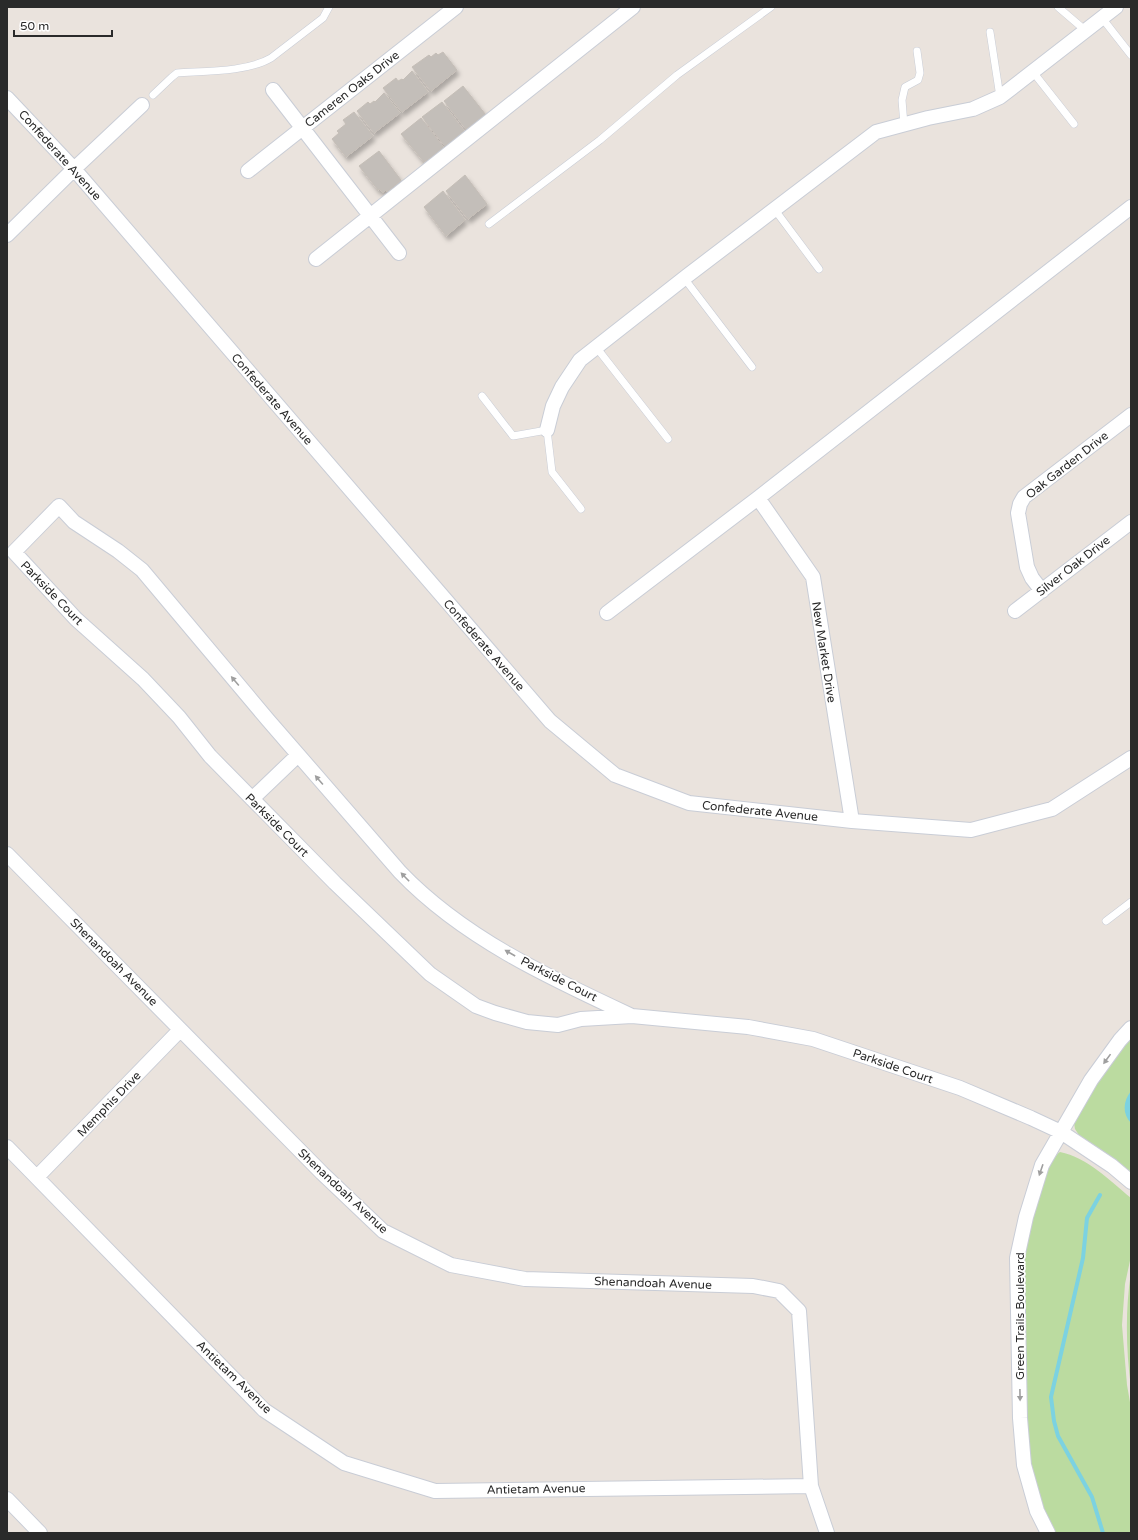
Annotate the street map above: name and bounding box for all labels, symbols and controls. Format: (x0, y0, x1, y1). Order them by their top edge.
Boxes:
scale bar (14, 12, 112, 38)
text: 50 m (20, 19, 49, 33)
street label: Cameren Oaks Drive (302, 48, 402, 130)
street label: Confederate Avenue (16, 107, 104, 203)
street label: Confederate Avenue (228, 350, 316, 448)
street label: Oak Garden Drive (1023, 428, 1111, 501)
street label: Silver Oak Drive (1033, 533, 1113, 599)
street label: Parkside Court (18, 558, 86, 628)
street label: Confederate Avenue (440, 596, 528, 694)
street label: New Market Drive (809, 600, 839, 704)
one-way arrow (231, 675, 239, 686)
one-way arrow (315, 774, 324, 785)
street label: Parkside Court (242, 790, 312, 860)
street label: Confederate Avenue (701, 798, 819, 824)
one-way arrow (400, 872, 410, 882)
street label: Shenandoah Avenue (67, 915, 161, 1009)
one-way arrow (504, 950, 516, 957)
street label: Parkside Court (519, 954, 600, 1004)
street label: Parkside Court (851, 1046, 935, 1086)
one-way arrow (1102, 1053, 1111, 1064)
street label: Memphis Drive (74, 1068, 144, 1140)
street label: Shenandoah Avenue (295, 1146, 391, 1236)
one-way arrow (1037, 1165, 1043, 1177)
street label: Green Trails Boulevard (1013, 1252, 1027, 1380)
street label: Shenandoah Avenue (594, 1274, 712, 1292)
street label: Antietam Avenue (194, 1338, 275, 1417)
one-way arrow (1017, 1389, 1023, 1402)
street label: Antietam Avenue (486, 1481, 586, 1497)

